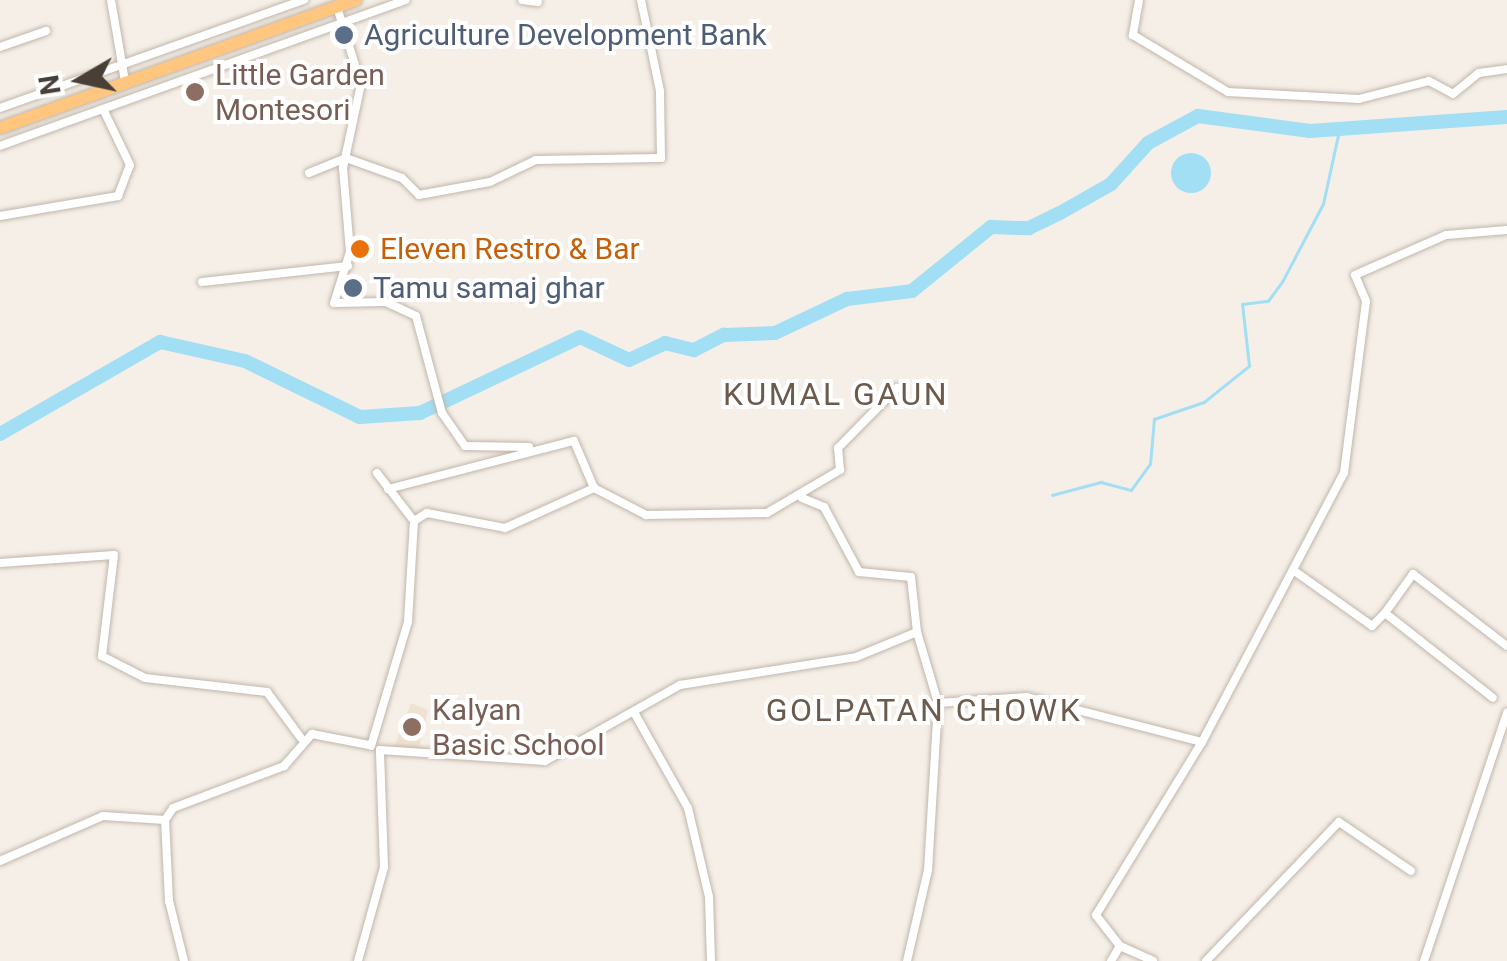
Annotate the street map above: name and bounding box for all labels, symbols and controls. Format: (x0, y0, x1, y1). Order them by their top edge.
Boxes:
place label: Agriculture Development Bank (364, 17, 767, 53)
marker: Agriculture Development Bank (333, 24, 355, 46)
north arrow (30, 30, 130, 130)
place label: Little Garden Montesori (215, 57, 385, 128)
text: N (32, 72, 68, 97)
marker: Little Garden Montesori (184, 81, 206, 103)
place label: Eleven Restro & Bar (380, 231, 640, 267)
marker: Eleven Restro & Bar (349, 238, 371, 260)
place label: Tamu samaj ghar (373, 270, 605, 306)
marker: Tamu samaj ghar (342, 277, 364, 299)
district label: KUMAL GAUN (723, 375, 949, 413)
district label: GOLPATAN CHOWK (766, 691, 1082, 729)
place label: Kalyan Basic School (432, 692, 604, 762)
marker: Kalyan Basic School (401, 716, 423, 738)

